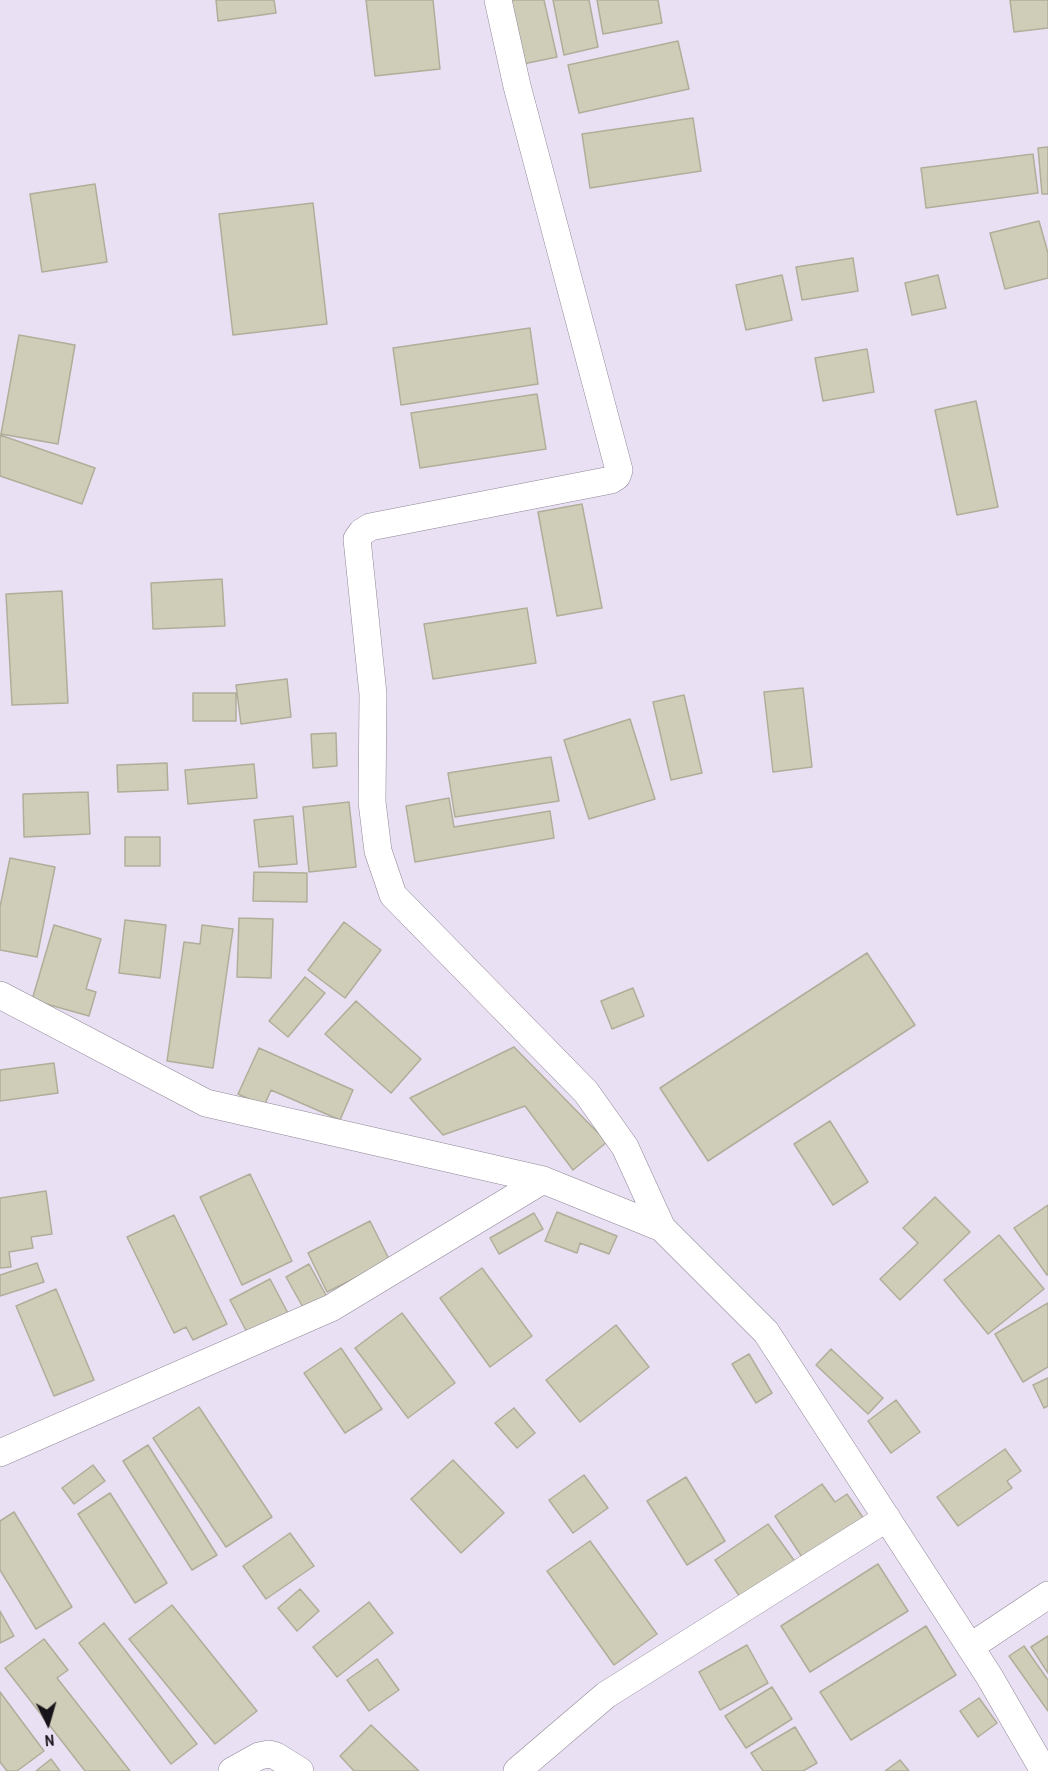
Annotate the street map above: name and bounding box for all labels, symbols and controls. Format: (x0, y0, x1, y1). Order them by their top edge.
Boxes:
north arrow (18, 1693, 78, 1753)
text: N (44, 1730, 55, 1752)

